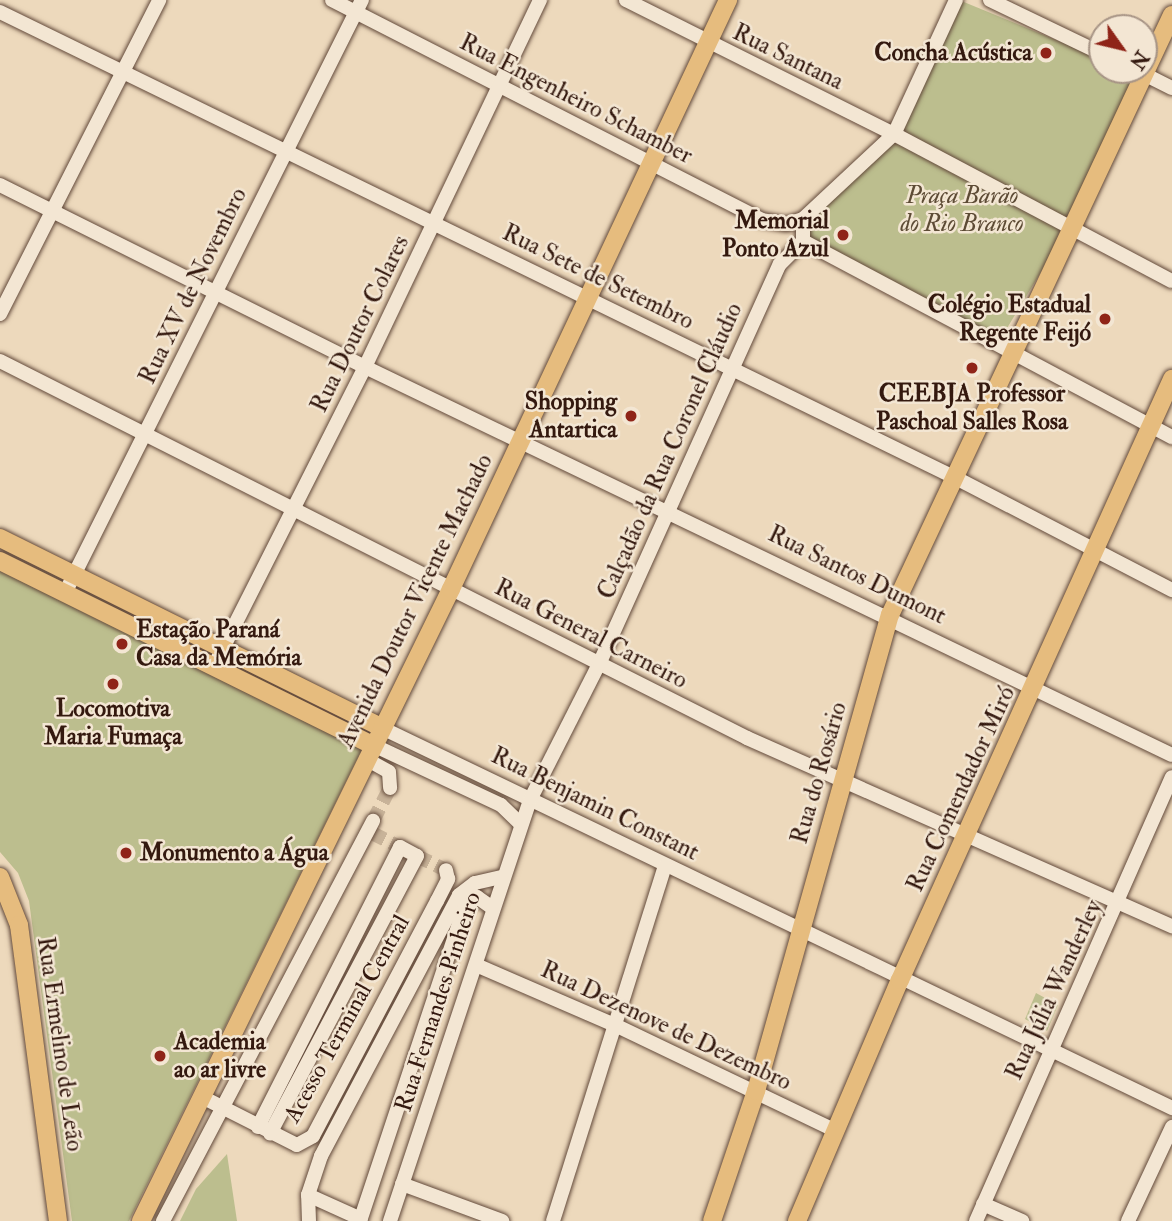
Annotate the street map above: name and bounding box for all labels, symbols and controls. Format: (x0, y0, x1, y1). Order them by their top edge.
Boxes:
north arrow (1088, 14, 1158, 84)
street label: Rua Santana (728, 18, 848, 96)
street label: Rua Engenheiro Schamber (455, 28, 697, 170)
place label: Concha Acústica (874, 39, 1032, 67)
marker: Concha Acústica (1038, 45, 1054, 61)
text: N (1124, 46, 1153, 73)
park label: Praça Barão do Rio Branco (900, 182, 1024, 238)
street label: Rua XV de Novembro (133, 183, 253, 389)
place label: Memorial Ponto Azul (722, 207, 829, 263)
street label: Rua Sete de Setembro (498, 218, 698, 336)
marker: Memorial Ponto Azul (835, 227, 851, 243)
street label: Rua Doutor Colares (305, 231, 415, 417)
place label: Colégio Estadual Regente Feijó (928, 291, 1091, 347)
street label: Calçadão da Rua Coronel Cláudio (592, 299, 748, 603)
marker: Colégio Estadual Regente Feijó (1097, 311, 1113, 327)
marker: CEEBJA Professor Paschoal Salles Rosa (964, 360, 980, 376)
place label: CEEBJA Professor Paschoal Salles Rosa (876, 380, 1068, 436)
place label: Shopping Antartica (525, 388, 617, 444)
marker: Shopping Antartica (623, 408, 639, 424)
street label: Avenida Doutor Vicente Machado (331, 449, 499, 753)
street label: Rua Santos Dumont (763, 519, 951, 631)
street label: Rua General Carneiro (490, 573, 692, 695)
place label: Estação Paraná Casa da Memória (136, 616, 301, 672)
marker: Estação Paraná Casa da Memória (114, 636, 130, 652)
marker: Locomotiva Maria Fumaça (105, 676, 121, 692)
street label: Rua Comendador Miró (901, 682, 1021, 896)
place label: Locomotiva Maria Fumaça (44, 695, 182, 751)
street label: Rua do Rosário (785, 699, 853, 847)
street label: Rua Benjamin Constant (486, 741, 704, 867)
place label: Monumento a Água (140, 839, 329, 867)
marker: Monumento a Água (118, 845, 134, 861)
street label: Rua Fernandes Pinheiro (389, 888, 487, 1116)
street label: Rua Júlia Wanderley (1000, 895, 1108, 1085)
street label: Acesso Terminal Central (278, 910, 416, 1128)
street label: Rua Ermelino de Leão (31, 935, 89, 1153)
street label: Rua Dezenove de Dezembro (536, 955, 796, 1097)
place label: Academia ao ar livre (174, 1028, 266, 1084)
marker: Academia ao ar livre (152, 1048, 168, 1064)

